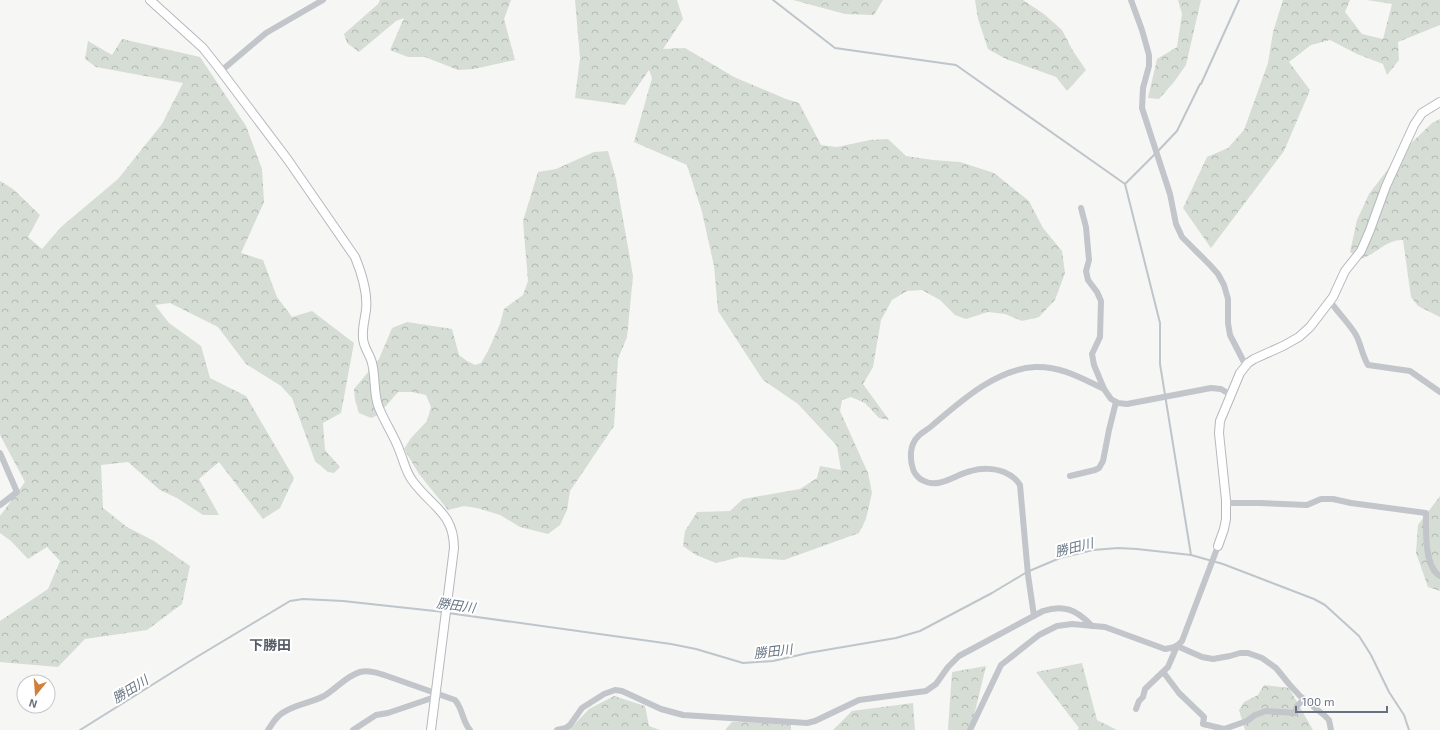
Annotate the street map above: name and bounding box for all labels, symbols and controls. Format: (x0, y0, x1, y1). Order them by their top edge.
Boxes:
water label: 勝田川 (1053, 534, 1097, 559)
water label: 勝田川 (436, 594, 478, 616)
district label: 下勝田 (249, 636, 291, 653)
water label: 勝田川 (753, 640, 795, 661)
water label: 勝田川 (109, 671, 152, 706)
north arrow (16, 674, 56, 714)
scale bar (1296, 688, 1387, 714)
text: 100 m (1302, 694, 1334, 708)
text: N (27, 697, 39, 711)

